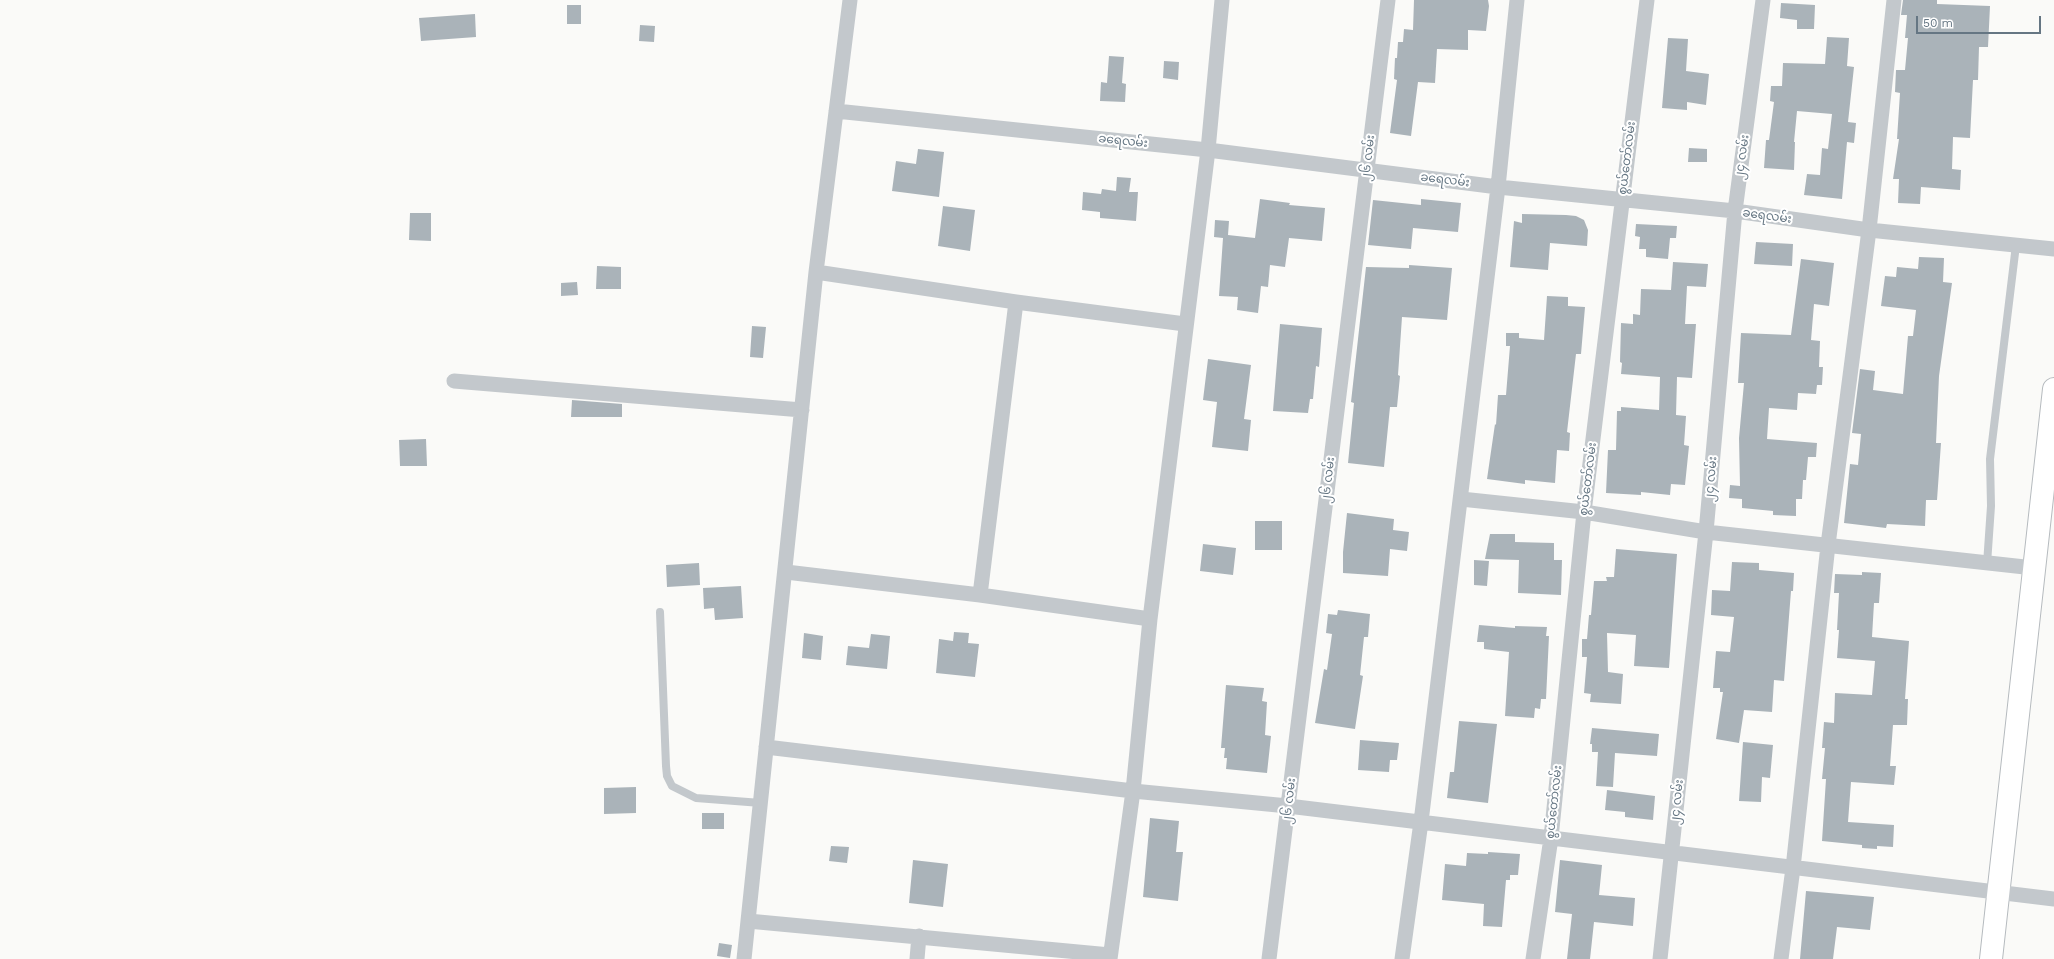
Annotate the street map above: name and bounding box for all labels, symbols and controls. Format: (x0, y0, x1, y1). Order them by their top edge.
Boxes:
scale bar (1918, 8, 2043, 34)
text: 50 m (1923, 16, 1953, 30)
street label: စွယ်တော်လမ်း (1615, 121, 1639, 195)
street label: ခရေလမ်း (1098, 131, 1148, 151)
street label: ၂၆ လမ်း (1358, 134, 1378, 182)
street label: ၂၄ လမ်း (1732, 134, 1752, 180)
street label: ခရေလမ်း (1420, 170, 1470, 190)
street label: ခရေလမ်း (1741, 205, 1793, 227)
street label: စွယ်တော်လမ်း (1576, 442, 1600, 516)
street label: ၂၆ လမ်း (1318, 456, 1338, 504)
street label: ၂၄ လမ်း (1702, 456, 1720, 502)
street label: စွယ်တော်လမ်း (1543, 765, 1565, 839)
street label: ၂၆ လမ်း (1279, 777, 1299, 825)
street label: ၂၄ လမ်း (1667, 779, 1687, 825)

